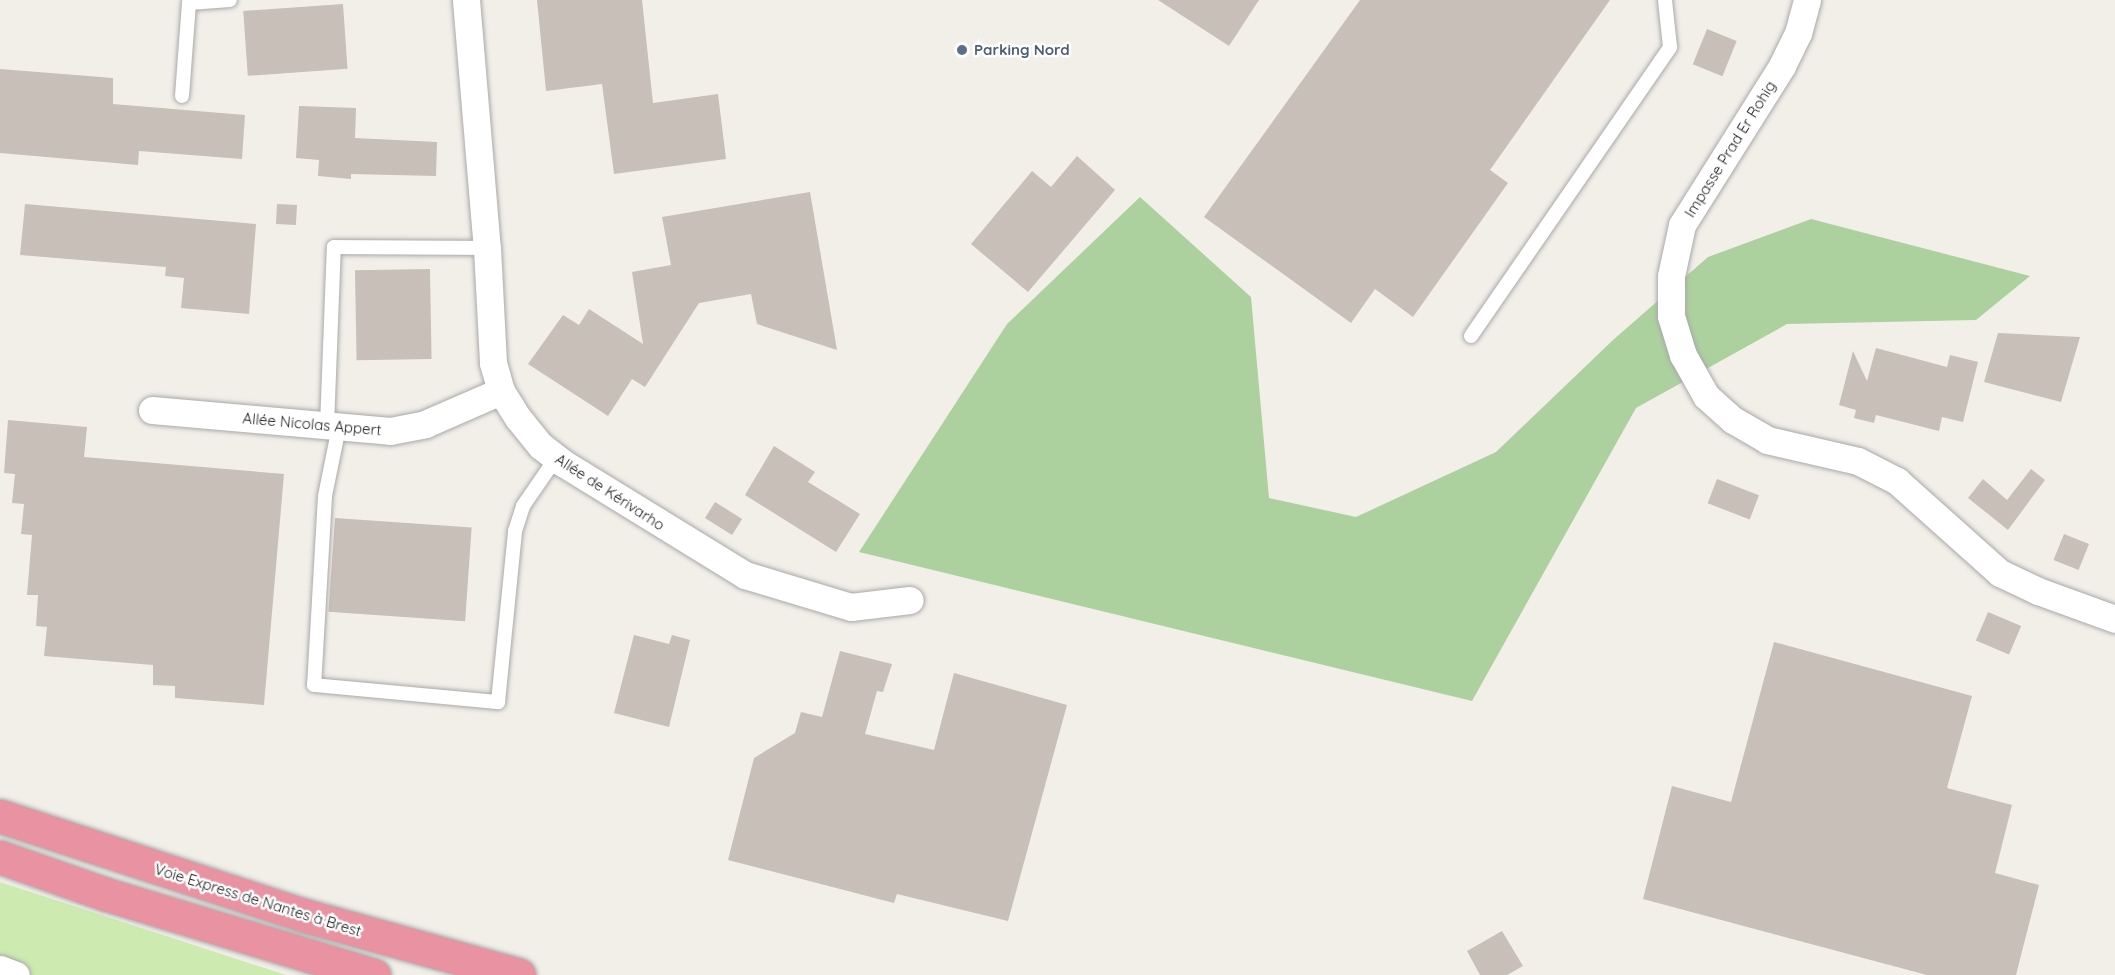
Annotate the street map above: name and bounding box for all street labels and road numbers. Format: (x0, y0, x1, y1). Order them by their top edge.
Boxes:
street label: Impasse Prad Er Rohig (1681, 77, 1779, 221)
street label: Allée Nicolas Appert (242, 409, 382, 439)
street label: Allée de Kérivarho (552, 450, 668, 534)
street label: Voie Express de Nantes à Brest (152, 860, 364, 940)

